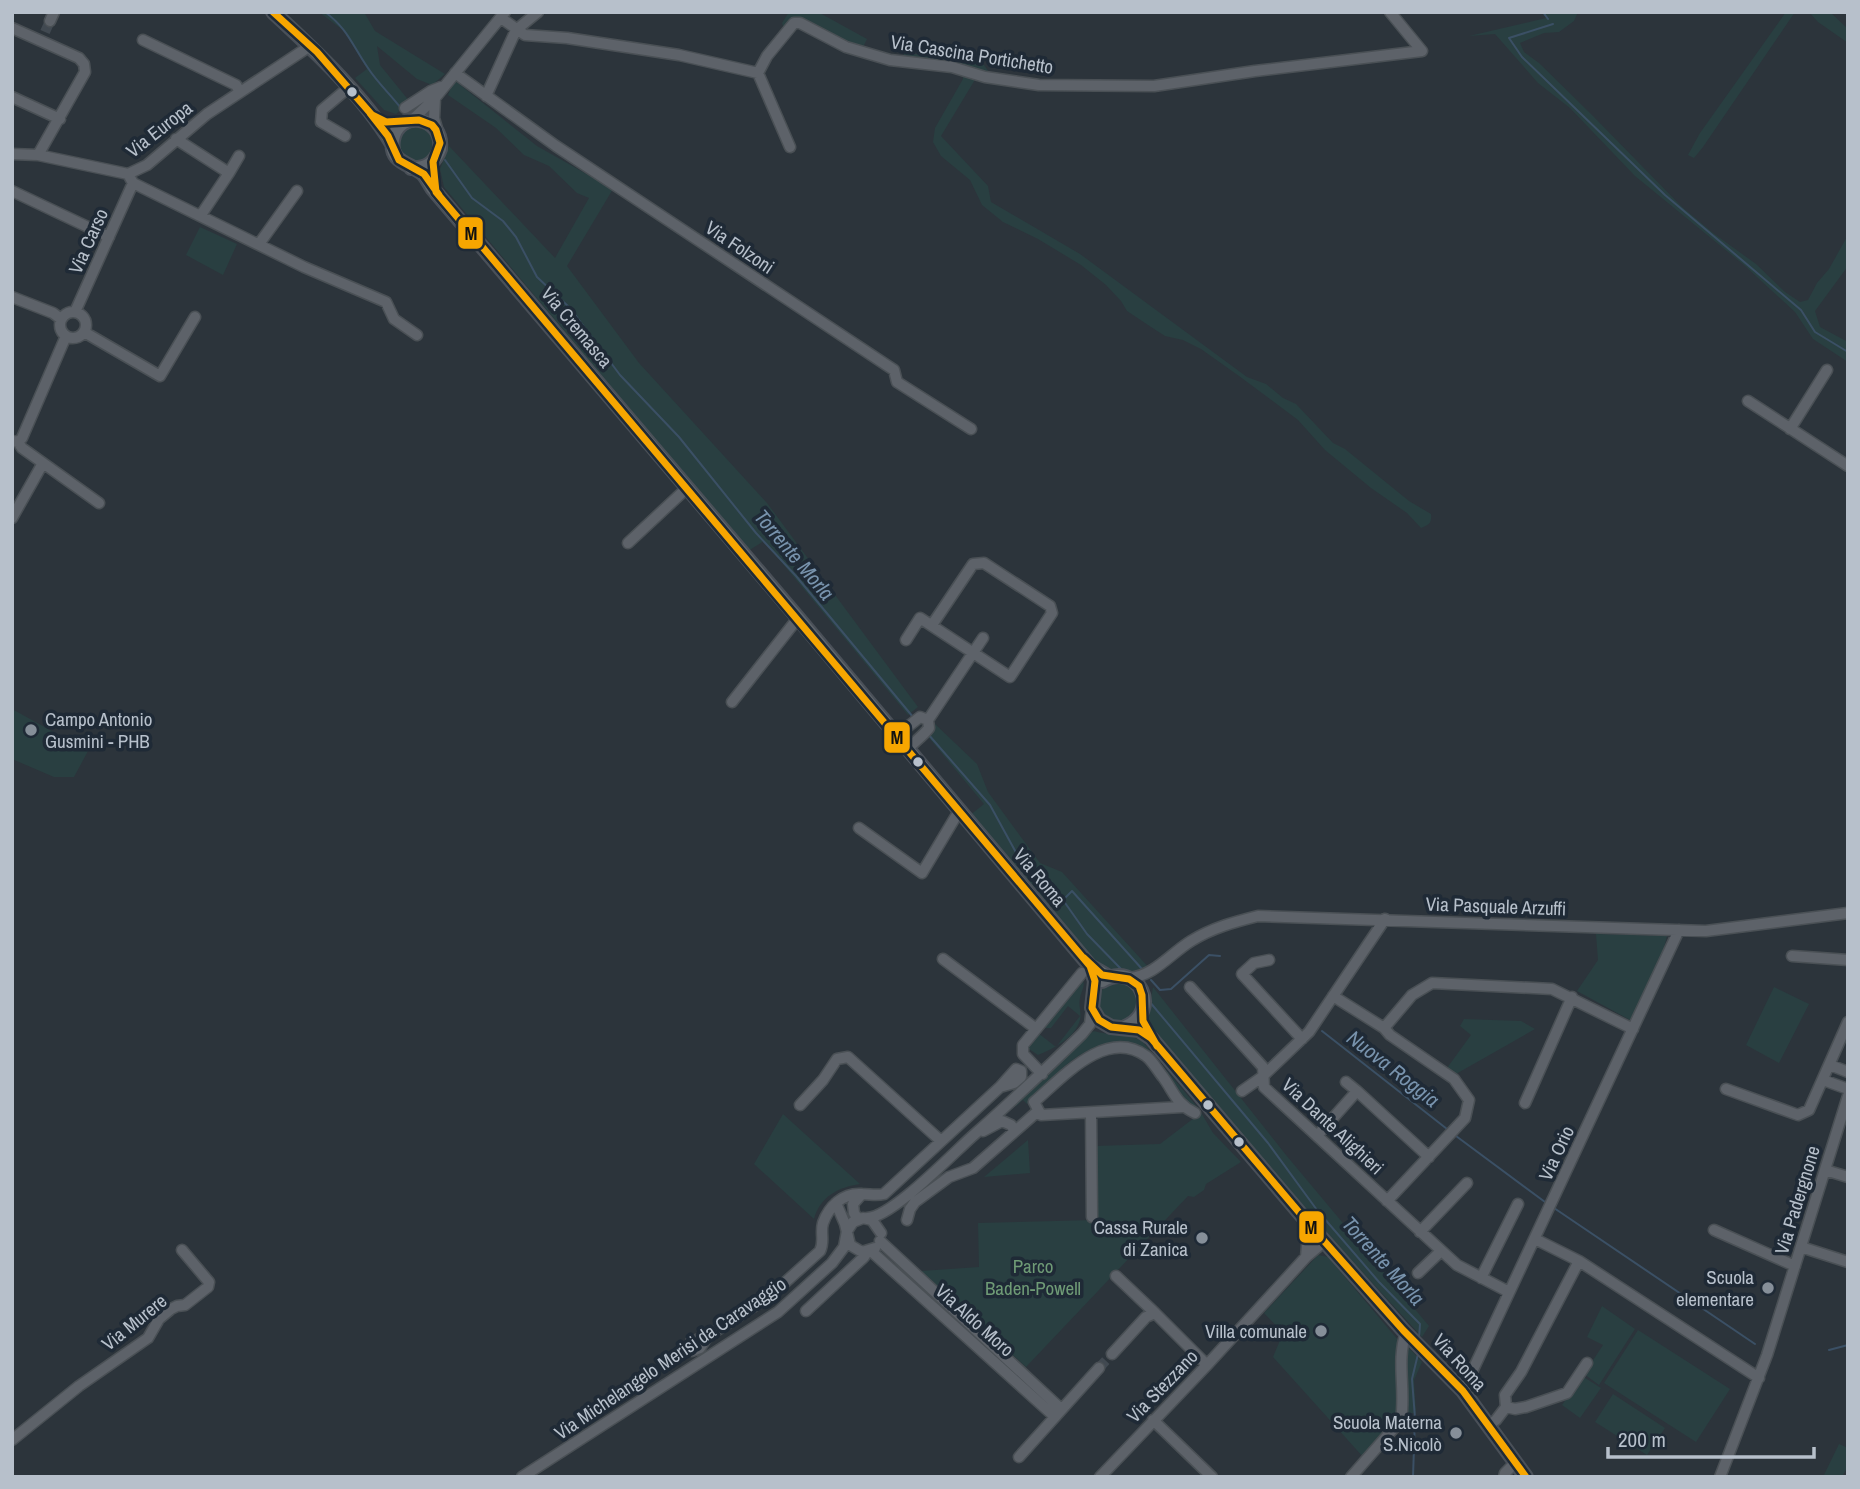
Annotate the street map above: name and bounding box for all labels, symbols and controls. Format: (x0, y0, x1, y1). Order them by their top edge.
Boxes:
street label: Via Cascina Portichetto (889, 28, 1055, 80)
unlabelled marker (345, 85, 359, 99)
street label: Via Europa (120, 95, 198, 163)
street label: Via Carso (62, 204, 114, 278)
street label: Via Folzoni (700, 214, 780, 280)
line badge: M (457, 216, 484, 250)
text: M (465, 220, 477, 246)
street label: Via Cremasca (535, 281, 619, 373)
water label: Torrente Morla (748, 503, 841, 606)
place label: Campo Antonio Gusmini - PHB (45, 706, 152, 754)
line badge: M (883, 721, 911, 754)
marker: Campo Antonio Gusmini - PHB (23, 722, 39, 738)
text: M (891, 724, 903, 750)
unlabelled marker (911, 755, 925, 769)
street label: Via Roma (1008, 842, 1072, 912)
street label: Via Pasquale Arzuffi (1425, 891, 1567, 921)
water label: Nuova Roggia (1341, 1023, 1446, 1114)
street label: Via Dante Alighieri (1276, 1072, 1390, 1180)
unlabelled marker (1201, 1098, 1215, 1112)
street label: Via Orio (1532, 1121, 1580, 1185)
unlabelled marker (1232, 1135, 1246, 1149)
street label: Via Padergnone (1768, 1142, 1826, 1258)
line badge: M (1298, 1210, 1325, 1244)
water label: Torrente Morla (1336, 1210, 1431, 1311)
place label: Cassa Rurale di Zanica (1094, 1214, 1188, 1262)
text: M (1305, 1214, 1317, 1240)
marker: Cassa Rurale di Zanica (1194, 1230, 1210, 1246)
park label: Parco Baden-Powell (985, 1253, 1081, 1301)
place label: Scuola elementare (1676, 1264, 1754, 1312)
street label: Via Michelangelo Merisi da Caravaggio (549, 1271, 791, 1445)
street label: Via Aldo Moro (930, 1278, 1020, 1362)
marker: Scuola elementare (1760, 1280, 1776, 1296)
street label: Via Murere (96, 1288, 172, 1356)
place label: Villa comunale (1205, 1318, 1307, 1344)
marker: Villa comunale (1313, 1323, 1329, 1339)
street label: Via Roma (1427, 1328, 1493, 1397)
street label: Via Stezzano (1121, 1344, 1203, 1428)
place label: Scuola Materna S.Nicolò (1333, 1409, 1442, 1457)
scale bar (1608, 1416, 1814, 1460)
marker: Scuola Materna S.Nicolò (1448, 1425, 1464, 1441)
text: 200 m (1618, 1425, 1666, 1454)

